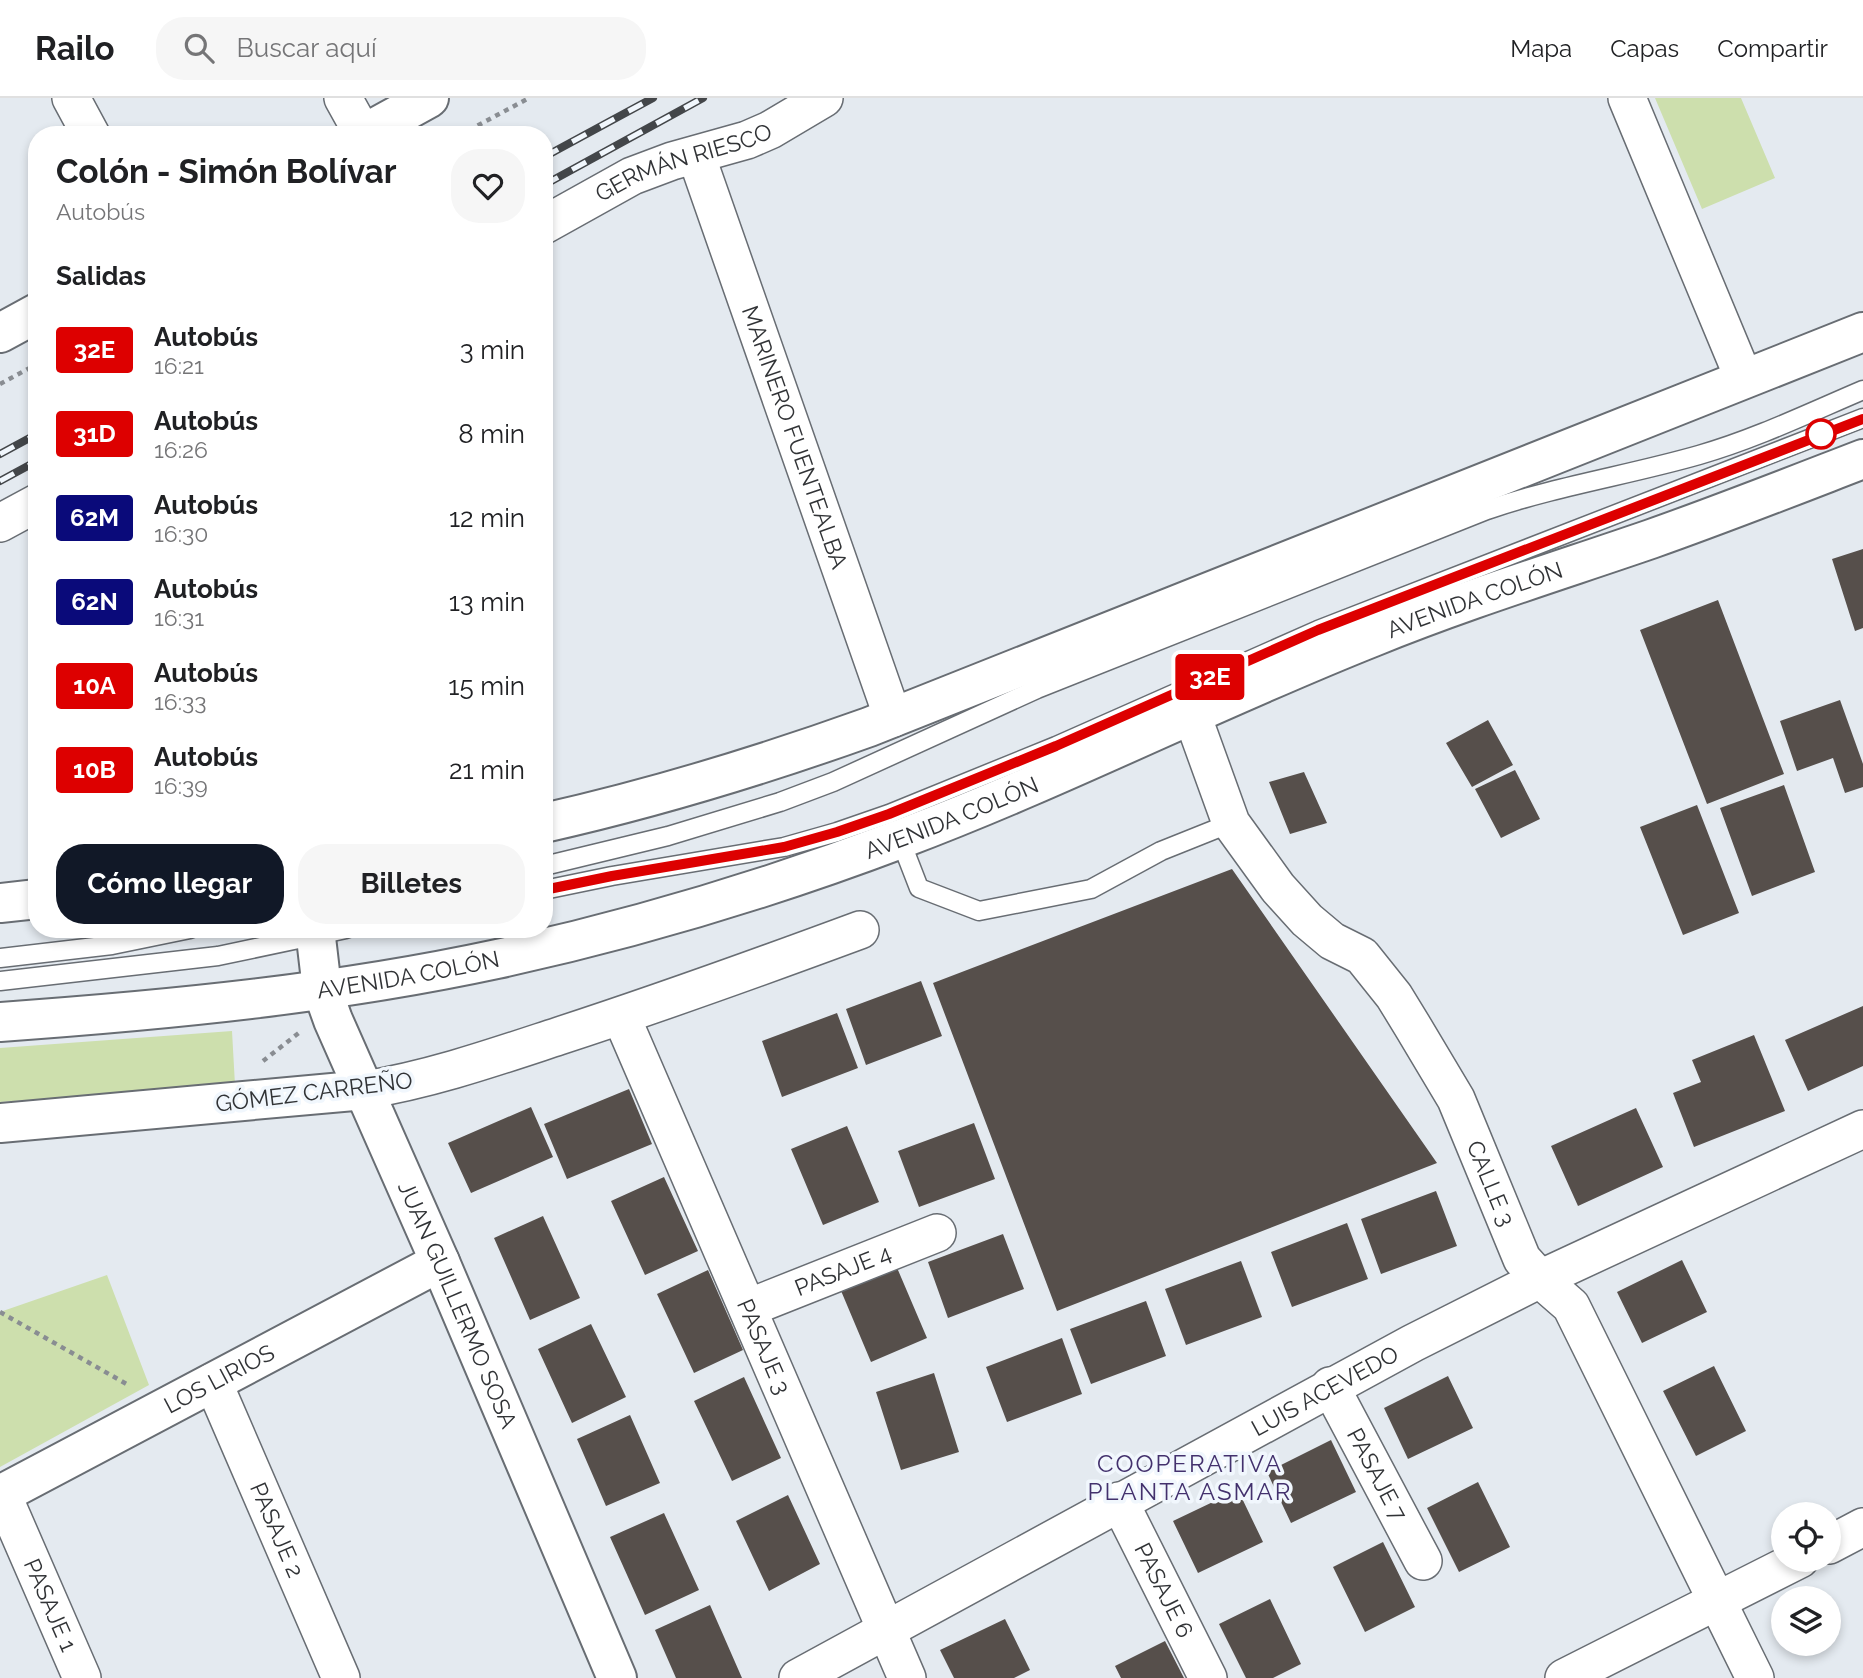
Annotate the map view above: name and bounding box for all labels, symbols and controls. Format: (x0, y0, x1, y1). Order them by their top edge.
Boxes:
search box (156, 17, 646, 80)
text: Railo (35, 29, 114, 68)
icon: search (180, 29, 218, 67)
text: Buscar aquí (236, 33, 377, 63)
text: Mapa (1510, 34, 1572, 63)
text: Capas (1610, 34, 1679, 63)
text: Compartir (1717, 34, 1828, 63)
street label: GERMÁN RIESCO (590, 117, 776, 207)
button: heart (451, 149, 525, 223)
text: Colón - Simón Bolívar (56, 152, 397, 191)
text: Autobús (56, 198, 145, 225)
text: Salidas (56, 261, 146, 291)
street label: MARINERO FUENTEALBA (737, 302, 854, 573)
text: Autobús (154, 322, 258, 352)
text: 32E (74, 335, 115, 364)
text: 3 min (460, 335, 525, 365)
text: 16:21 (154, 352, 204, 379)
text: Autobús (154, 406, 258, 436)
text: 31D (73, 419, 116, 448)
text: 8 min (458, 419, 525, 449)
unlabelled marker (1806, 419, 1836, 449)
text: 16:26 (154, 436, 208, 463)
text: Autobús (154, 490, 258, 520)
text: 62M (70, 503, 119, 532)
text: 12 min (449, 503, 525, 533)
text: 16:30 (154, 520, 208, 547)
street label: AVENIDA COLÓN (1383, 556, 1566, 643)
text: Autobús (154, 574, 258, 604)
text: 62N (71, 587, 118, 616)
text: 13 min (449, 587, 525, 617)
text: 16:31 (154, 604, 204, 631)
line badge: 32E (1170, 654, 1250, 700)
text: Autobús (154, 658, 258, 688)
text: 32E (1189, 662, 1231, 691)
text: 10A (73, 671, 116, 700)
text: 15 min (448, 671, 525, 701)
text: 16:33 (154, 688, 207, 715)
text: Autobús (154, 742, 258, 772)
text: 10B (73, 755, 116, 784)
text: 21 min (449, 755, 525, 785)
street label: AVENIDA COLÓN (861, 770, 1042, 864)
text: 16:39 (154, 772, 208, 799)
button: Cómo llegar (56, 844, 284, 924)
button: Billetes (298, 844, 525, 924)
street label: AVENIDA COLÓN (315, 945, 502, 1003)
street label: GÓMEZ CARREÑO (214, 1066, 414, 1117)
street label: CALLE 3 (1462, 1136, 1521, 1230)
street label: JUAN GUILLERMO SOSA (393, 1177, 523, 1432)
street label: PASAJE 4 (791, 1239, 895, 1301)
street label: PASAJE 3 (732, 1295, 797, 1398)
street label: LOS LIRIOS (159, 1338, 279, 1419)
street label: LUIS ACEVEDO (1247, 1340, 1403, 1441)
street label: PASAJE 7 (1342, 1423, 1413, 1526)
district label: COOPERATIVA PLANTA ASMAR (1087, 1449, 1293, 1506)
street label: PASAJE 2 (245, 1478, 310, 1581)
map controls (1771, 1502, 1841, 1656)
button: locate (1771, 1502, 1841, 1572)
street label: PASAJE 6 (1129, 1538, 1199, 1642)
street label: PASAJE 1 (19, 1554, 83, 1655)
button: layers (1771, 1586, 1841, 1656)

